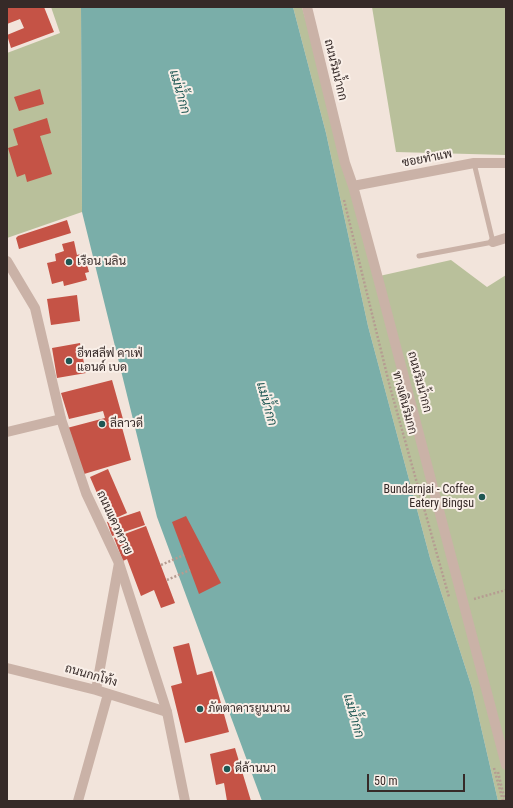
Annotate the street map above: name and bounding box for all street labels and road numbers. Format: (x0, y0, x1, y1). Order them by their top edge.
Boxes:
street label: ถนนริมน้ำกก (320, 38, 350, 102)
street label: ซอยทำแพ (401, 147, 453, 171)
street label: ถนนริมน้ำกก (404, 350, 434, 414)
street label: ทางเดินริมกก (389, 370, 419, 436)
street label: ถนนแควหวาย (93, 489, 135, 557)
street label: ถนนกกโท้ง (63, 662, 119, 690)

